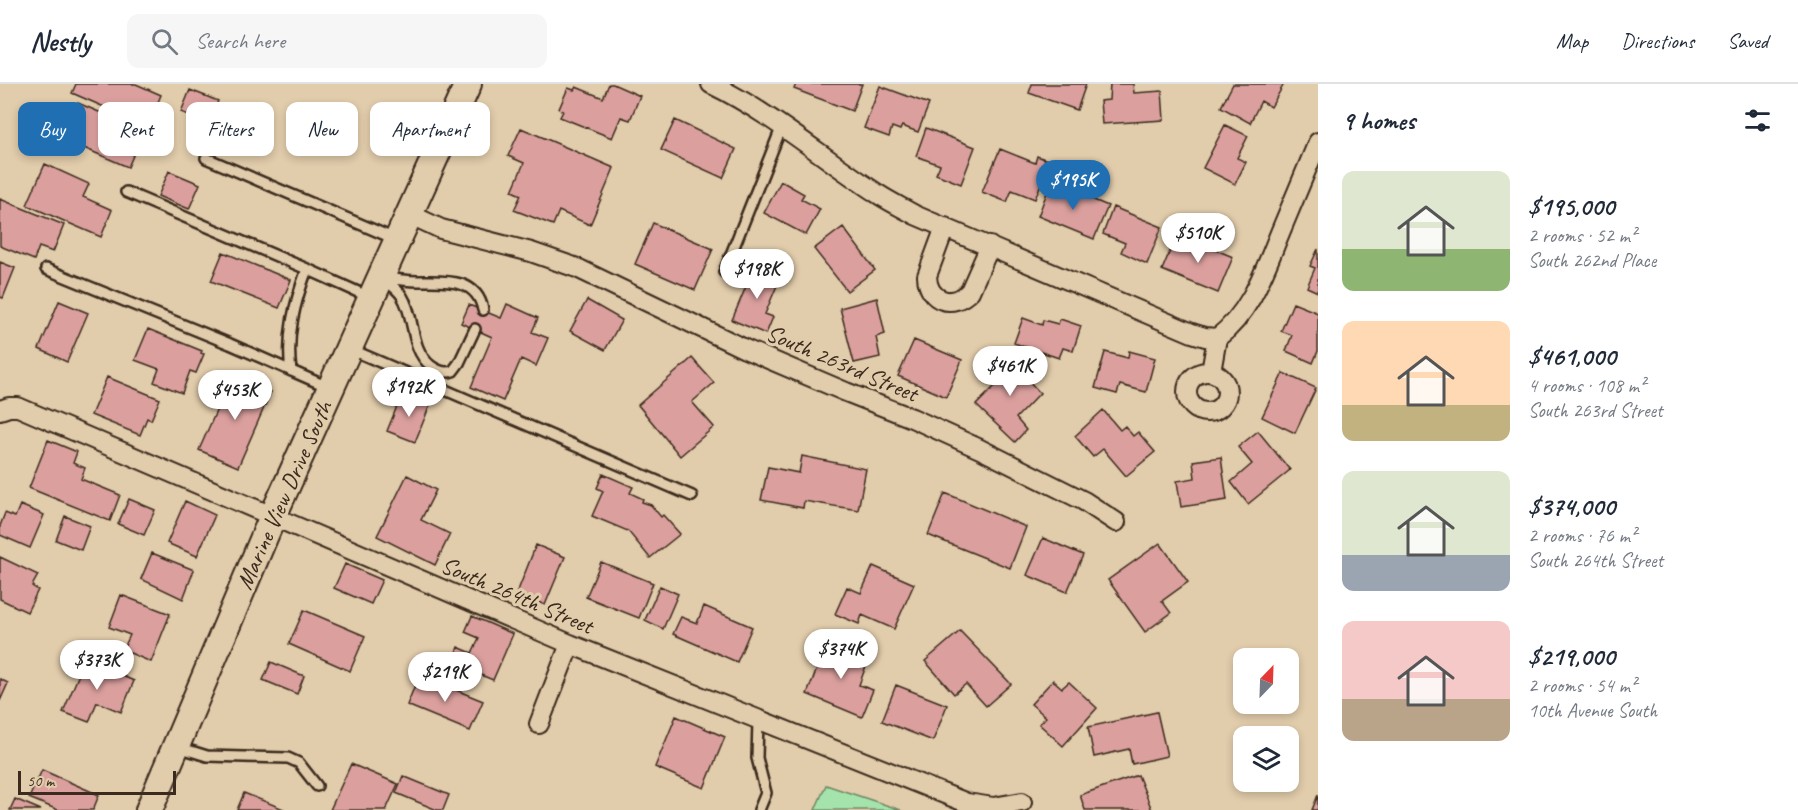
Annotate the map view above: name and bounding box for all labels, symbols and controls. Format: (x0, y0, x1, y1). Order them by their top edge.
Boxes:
search box (127, 14, 547, 68)
text: Nestly (30, 24, 91, 59)
icon: search (148, 25, 181, 58)
text: Search here (196, 27, 285, 55)
text: Map (1556, 28, 1588, 54)
text: Directions (1621, 28, 1694, 54)
text: Saved (1727, 28, 1768, 54)
chip: Buy (18, 102, 86, 156)
chip: Rent (98, 102, 174, 156)
chip: Filters (186, 102, 274, 156)
chip: New (286, 102, 358, 156)
chip: Apartment (370, 102, 490, 156)
text: 9 homes (1342, 104, 1415, 137)
icon: filters (1741, 104, 1774, 137)
pin: $195K (1031, 160, 1115, 211)
text: $195K (1050, 167, 1096, 192)
text: $195,000 (1528, 190, 1614, 223)
icon: home (1390, 195, 1462, 267)
pin: $510K (1156, 213, 1240, 264)
text: $510K (1175, 220, 1221, 245)
text: 2 rooms · 52 m² (1528, 223, 1636, 248)
text: South 262nd Place (1528, 248, 1656, 273)
pin: $198K (715, 249, 799, 300)
text: $198K (734, 256, 780, 281)
street label: South 263rd Street (762, 318, 924, 409)
text: $461,000 (1528, 340, 1616, 373)
icon: home (1390, 345, 1462, 417)
pin: $461K (968, 346, 1052, 397)
text: $461K (987, 353, 1033, 378)
pin: $192K (367, 367, 451, 418)
pin: $453K (193, 370, 277, 421)
text: 4 rooms · 108 m² (1528, 373, 1645, 398)
text: $192K (386, 374, 432, 399)
text: $453K (212, 377, 258, 402)
street label: Marine View Drive South (229, 395, 340, 594)
text: South 263rd Street (1528, 398, 1663, 423)
text: $374,000 (1528, 490, 1615, 523)
icon: home (1390, 495, 1462, 567)
text: 2 rooms · 76 m² (1528, 523, 1636, 548)
text: South 264th Street (1528, 548, 1663, 573)
street label: South 264th Street (436, 549, 599, 641)
pin: $374K (799, 629, 883, 680)
text: $374K (818, 636, 864, 661)
pin: $373K (55, 640, 139, 691)
text: $219,000 (1528, 640, 1615, 673)
icon: home (1390, 645, 1462, 717)
text: $373K (74, 647, 120, 672)
north arrow (1233, 648, 1299, 714)
map controls (1233, 648, 1299, 792)
pin: $219K (403, 652, 487, 703)
text: $219K (422, 659, 468, 684)
text: 2 rooms · 54 m² (1528, 673, 1636, 698)
text: 10th Avenue South (1528, 698, 1657, 723)
button: layers (1233, 726, 1299, 792)
scale bar (18, 768, 176, 796)
text: 50 m (27, 771, 54, 791)

